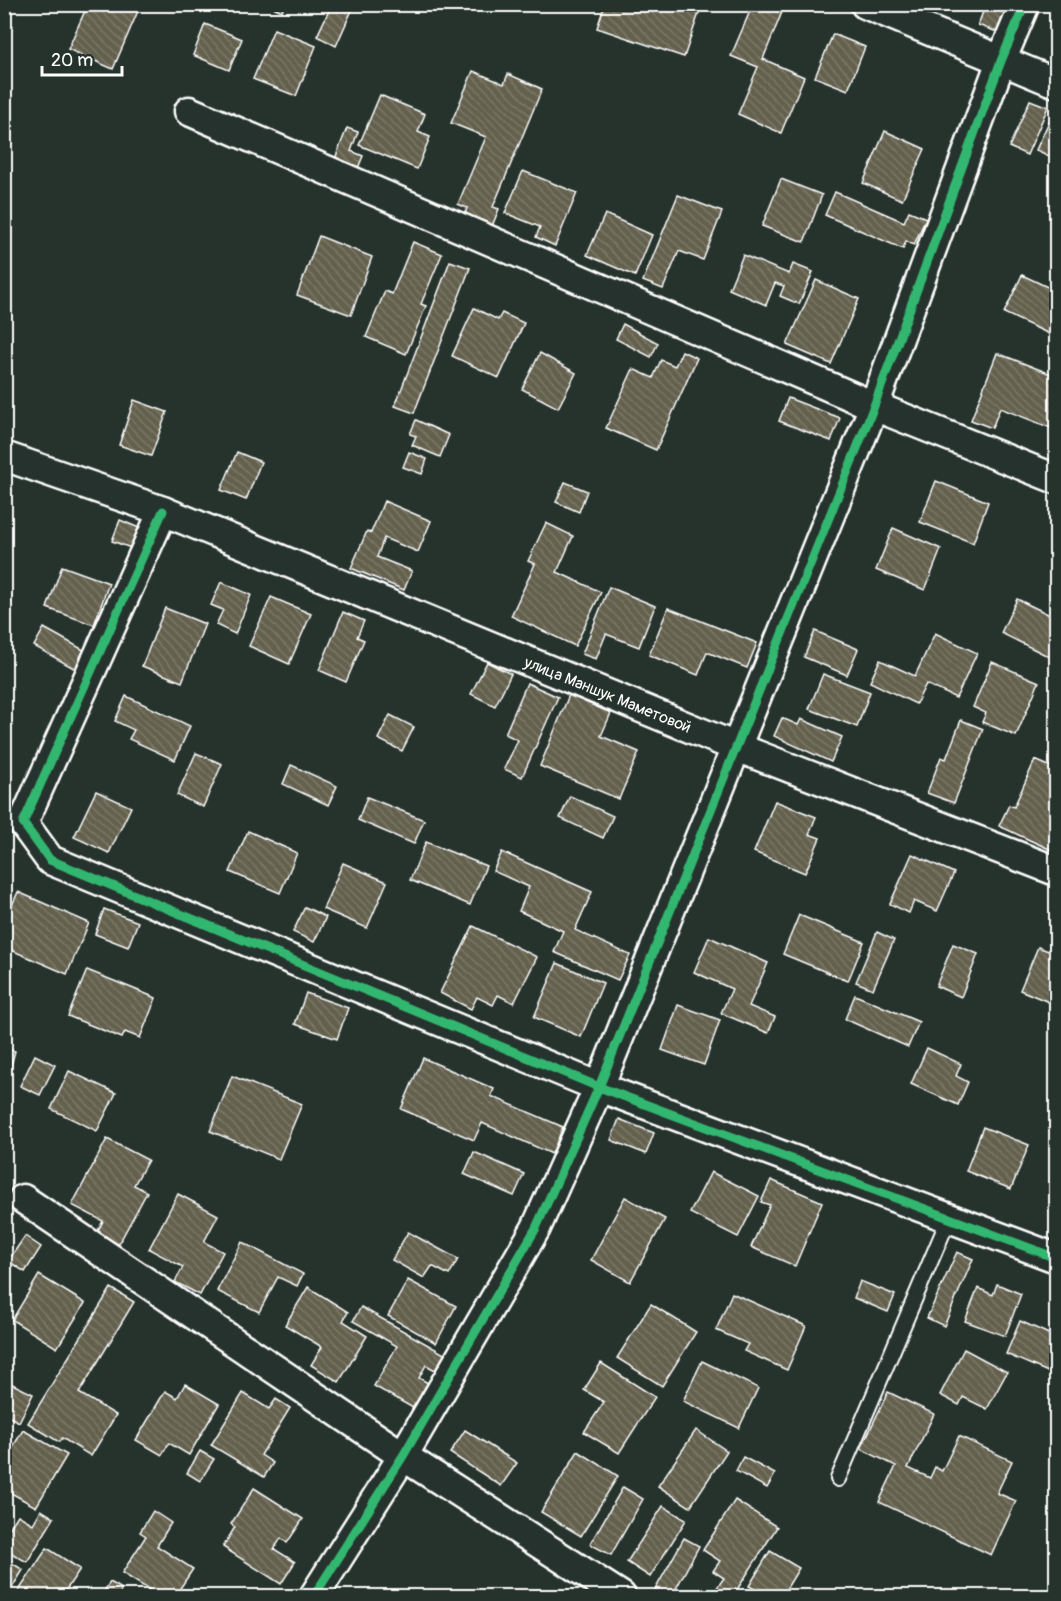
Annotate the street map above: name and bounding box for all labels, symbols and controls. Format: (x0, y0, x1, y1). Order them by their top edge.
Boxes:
scale bar (42, 39, 122, 77)
text: 20 m (51, 49, 93, 72)
street label: улица Маншук Маметовой (520, 652, 694, 738)

